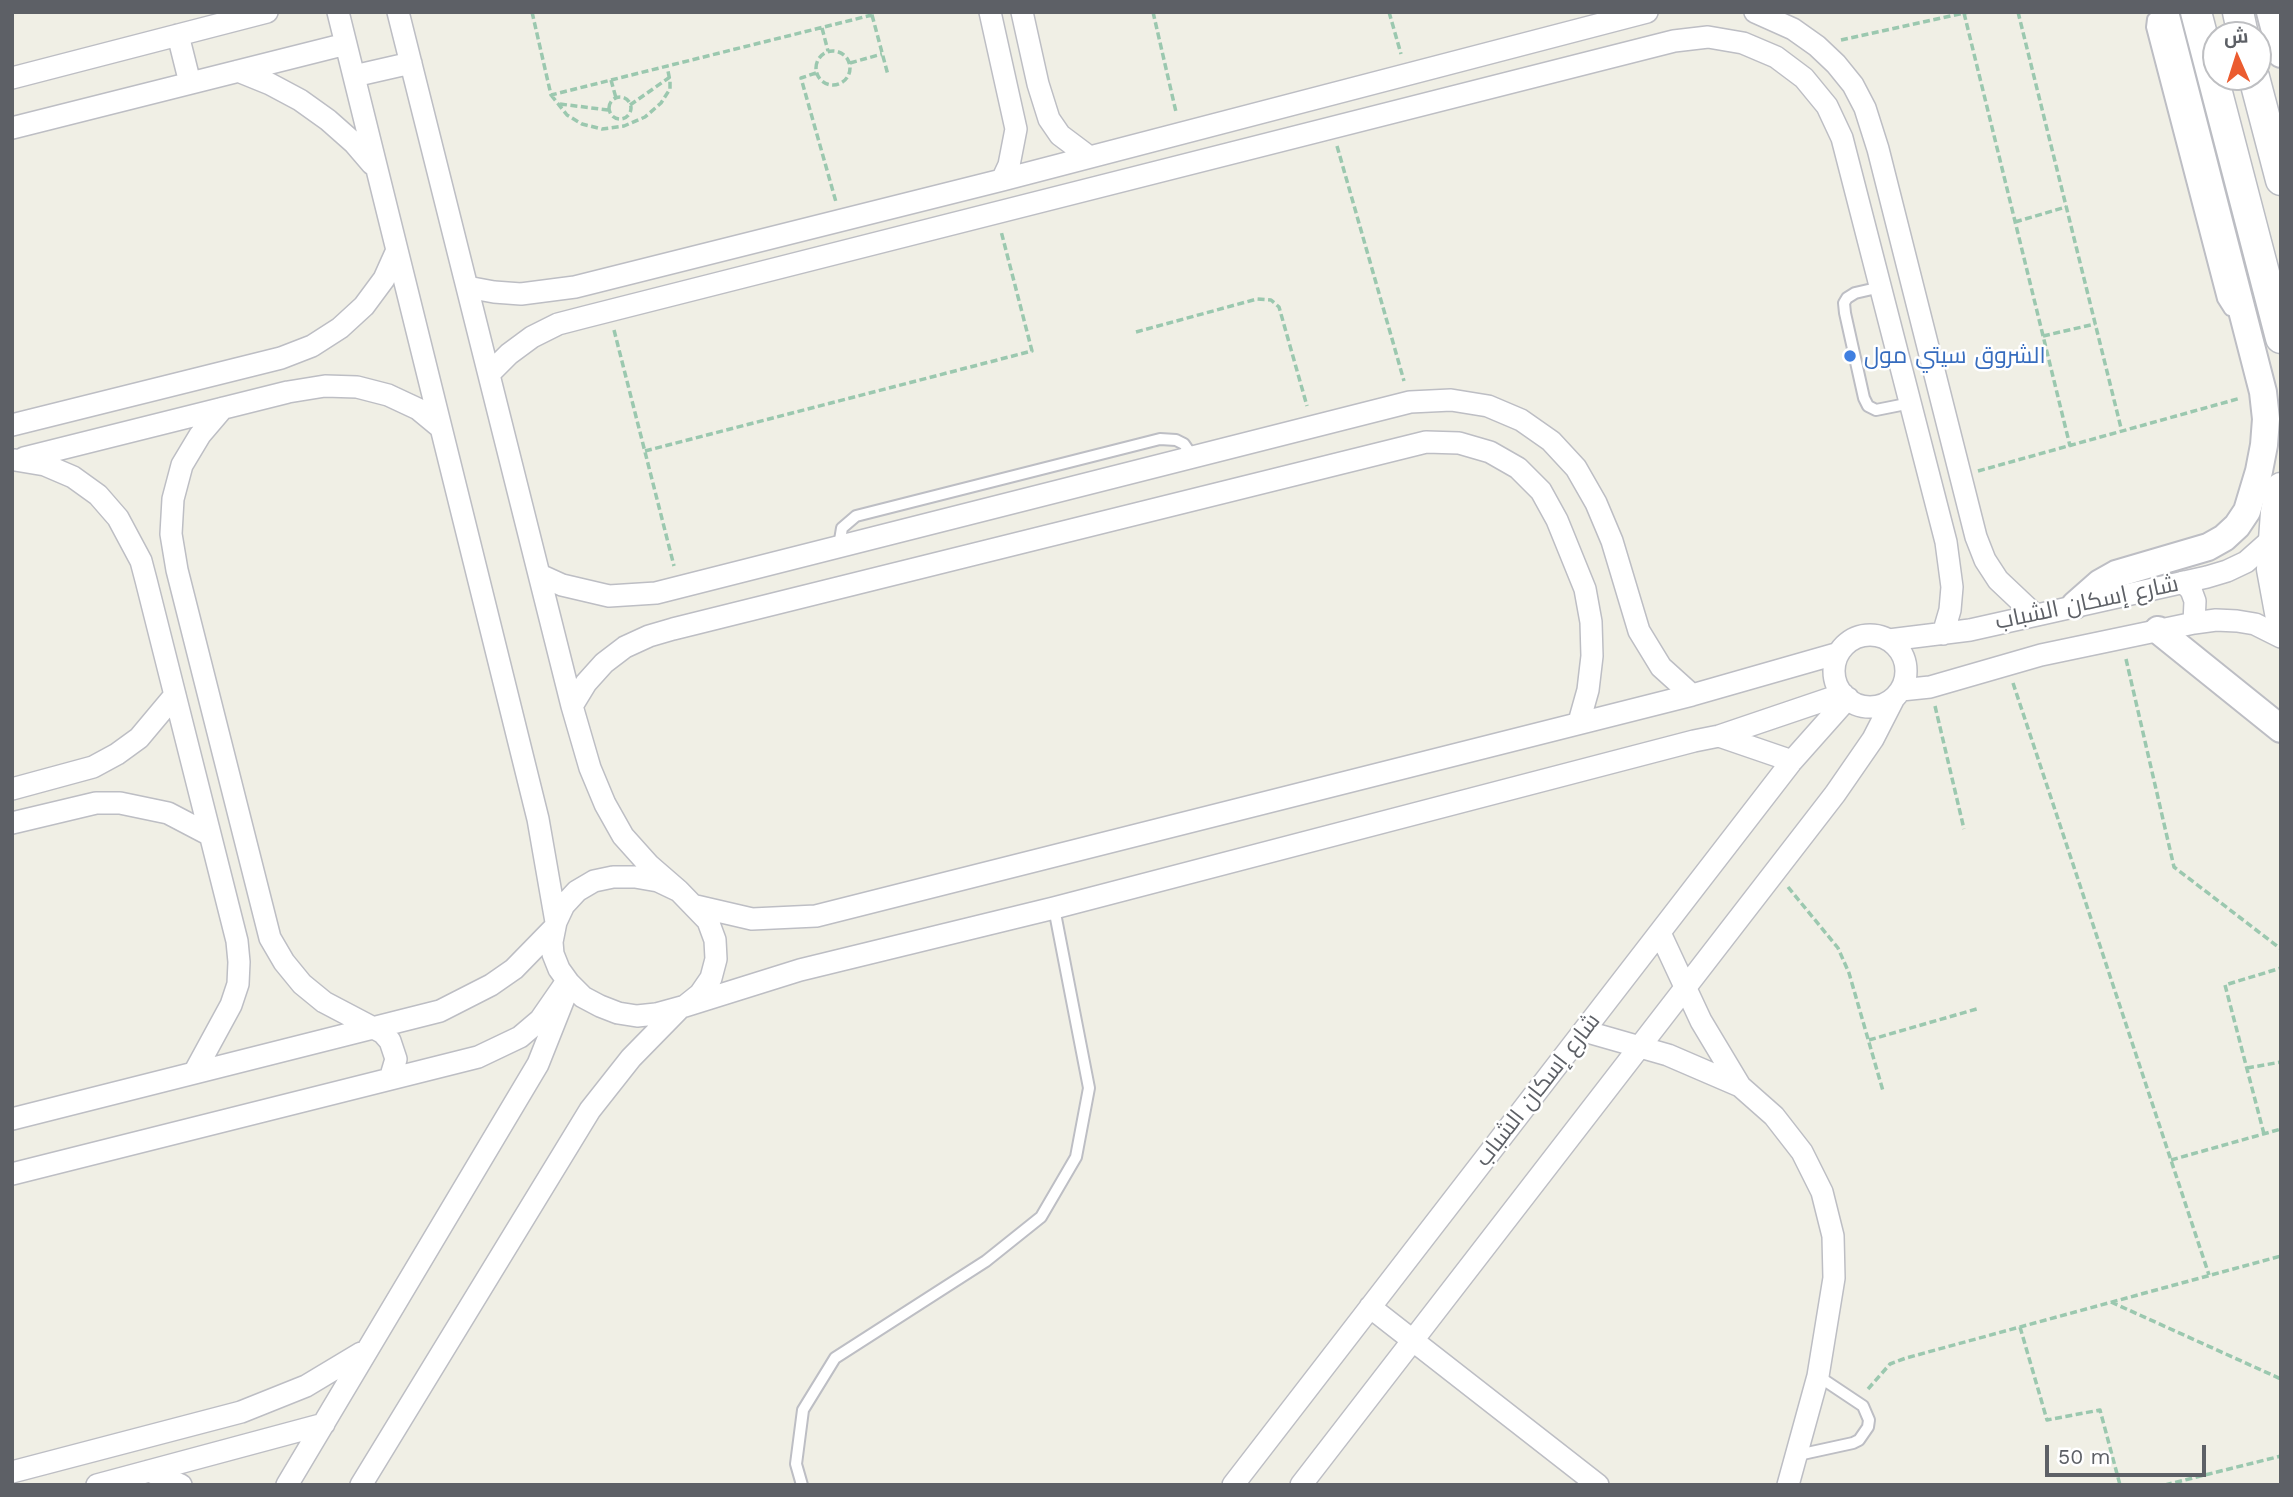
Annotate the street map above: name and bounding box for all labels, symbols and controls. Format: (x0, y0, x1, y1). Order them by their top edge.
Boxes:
north arrow (2202, 21, 2272, 91)
text: ش (2223, 24, 2249, 49)
place label: الشروق سيتي مول (1864, 342, 2046, 370)
marker: الشروق سيتي مول (1842, 348, 1858, 364)
street label: شارع إسكان الشباب (1993, 570, 2181, 636)
street label: شارع إسكان الشباب (1470, 1008, 1606, 1172)
scale bar (2048, 1430, 2209, 1474)
text: 50 m (2058, 1444, 2110, 1469)

